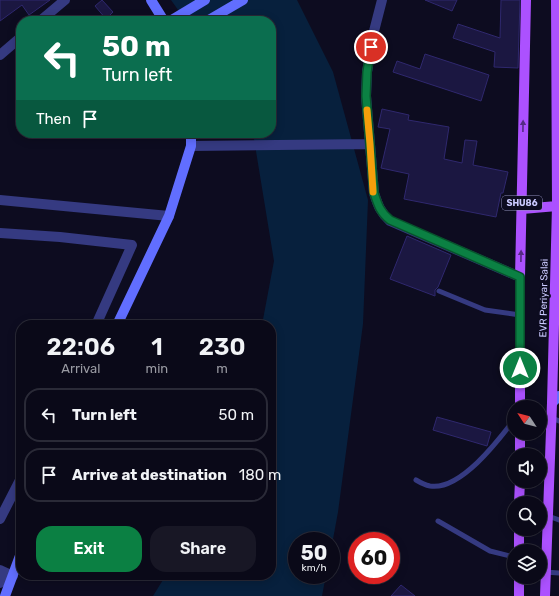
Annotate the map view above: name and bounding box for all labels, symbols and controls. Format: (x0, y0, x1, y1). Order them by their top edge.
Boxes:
text: 50 m (102, 30, 171, 63)
pin (354, 30, 388, 64)
icon: left (36, 32, 88, 84)
icon: arrive (360, 36, 382, 58)
text: Turn left (102, 64, 172, 86)
icon: arrive (79, 108, 101, 130)
text: Then (36, 110, 71, 128)
one-way arrow (520, 120, 527, 132)
road number: SHU86 (502, 196, 542, 210)
one-way arrow (517, 250, 524, 262)
street label: EVR Periyar Salai (537, 259, 551, 337)
text: 22:06 (47, 333, 115, 361)
text: 1 (151, 333, 163, 361)
text: 230 (199, 333, 245, 361)
position arrow (499, 347, 541, 389)
text: Arrival (61, 361, 100, 376)
text: min (146, 361, 168, 376)
text: m (216, 361, 228, 376)
north arrow (507, 400, 547, 440)
map controls (507, 400, 547, 584)
icon: left (38, 404, 60, 426)
text: Turn left (72, 406, 137, 424)
text: 50 m (219, 406, 254, 424)
button: sound (507, 448, 547, 488)
icon: arrive (38, 464, 60, 486)
text: Arrive at destination (72, 466, 227, 484)
text: 180 m (239, 466, 281, 484)
button: search (507, 496, 547, 536)
button: Exit (36, 526, 142, 572)
button: Share (150, 526, 256, 572)
speed limit sign: 60 (348, 532, 400, 584)
text: 50 (301, 541, 327, 565)
button: layers (507, 544, 547, 584)
text: km/h (302, 562, 326, 574)

